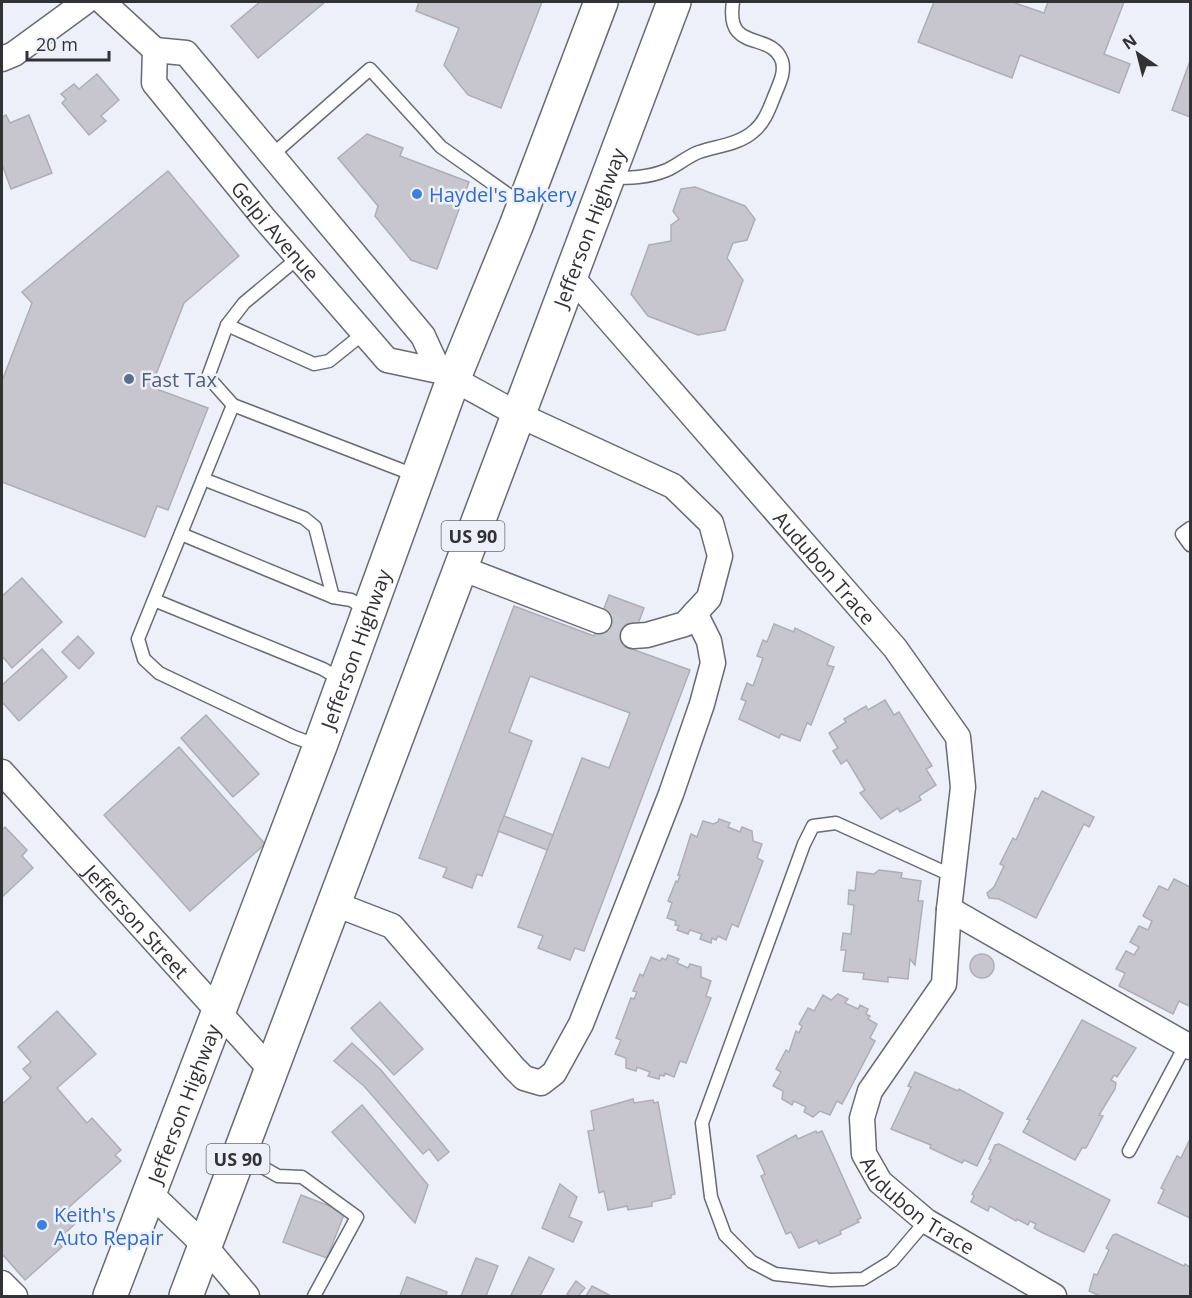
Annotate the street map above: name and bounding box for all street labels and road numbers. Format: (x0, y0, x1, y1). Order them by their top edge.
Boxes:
street label: Jefferson Highway (546, 143, 632, 313)
street label: Gelpi Avenue (225, 175, 326, 286)
street label: Audubon Trace (768, 505, 882, 630)
road number: US 90 (442, 521, 504, 551)
street label: Jefferson Highway (313, 564, 397, 734)
street label: Jefferson Street (77, 857, 195, 984)
street label: Jefferson Highway (140, 1019, 226, 1189)
road number: US 90 (206, 1144, 270, 1174)
street label: Audubon Trace (855, 1151, 980, 1260)

